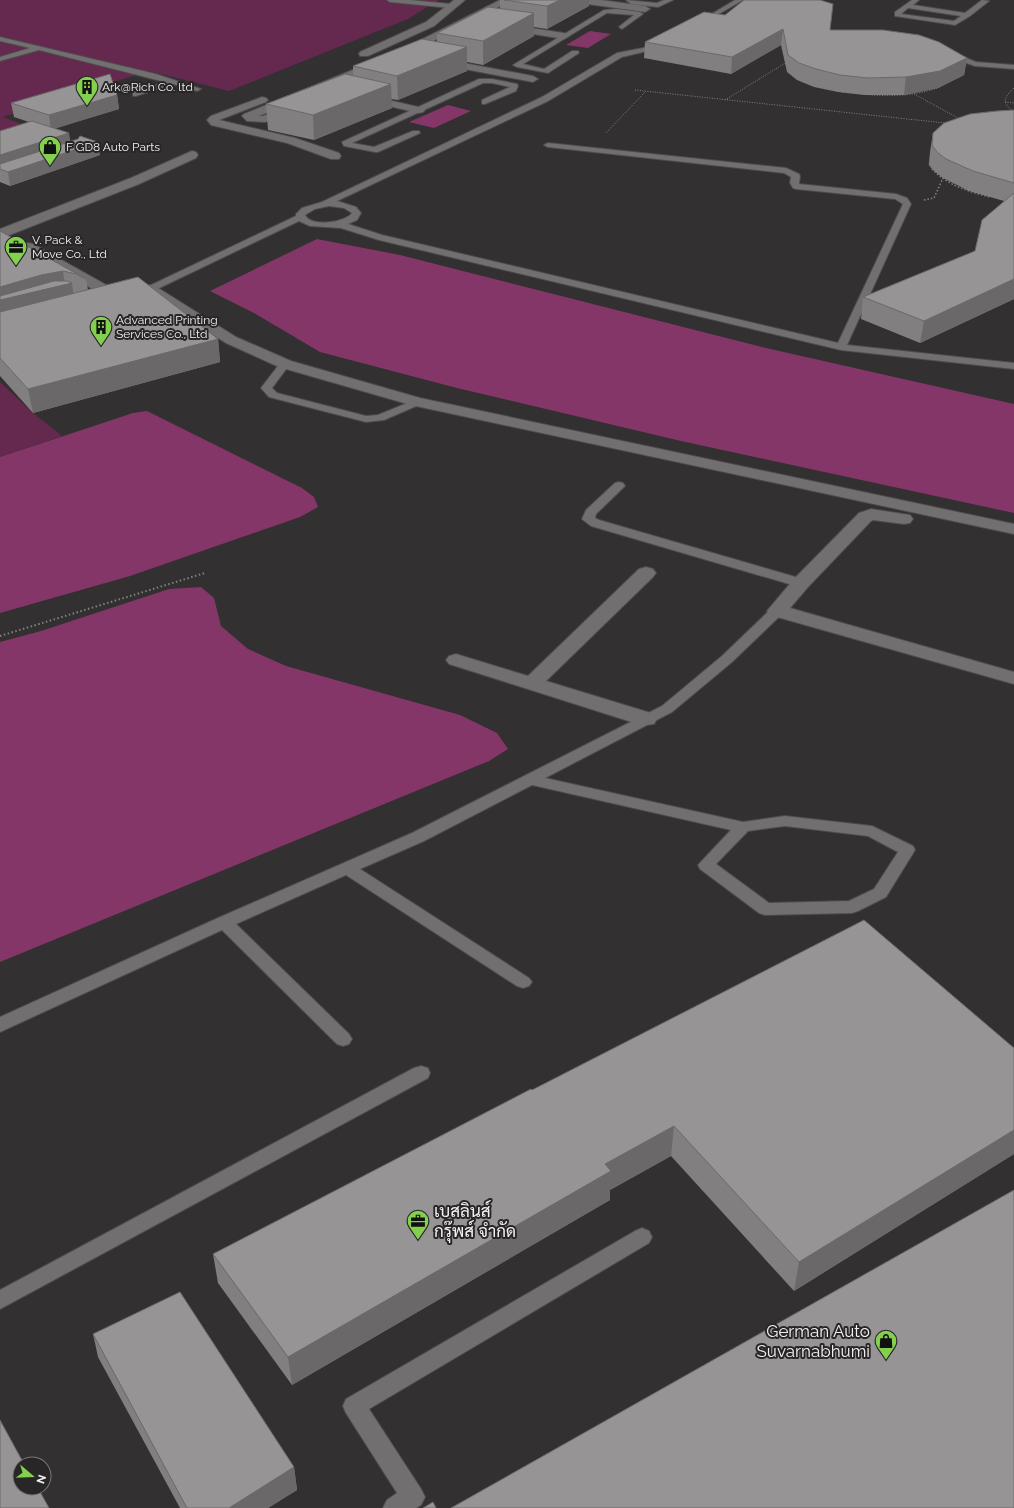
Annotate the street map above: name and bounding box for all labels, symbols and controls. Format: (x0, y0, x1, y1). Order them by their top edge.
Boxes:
building icon: Ark@Rich Co. ltd (74, 74, 100, 107)
place label: Ark@Rich Co. ltd (102, 80, 193, 94)
shop icon: F GD8 Auto Parts (37, 134, 63, 167)
place label: F GD8 Auto Parts (66, 140, 160, 154)
place label: V. Pack & Move Co., Ltd (32, 233, 107, 261)
office icon: V. Pack & Move Co., Ltd (3, 234, 29, 267)
place label: Advanced Printing Services Co., Ltd (116, 313, 218, 341)
building icon: Advanced Printing Services Co., Ltd (88, 314, 114, 347)
place label: เบสลินส์ กรุ๊พส์ จำกัด (434, 1199, 516, 1243)
office icon: เบสลินส์ กรุ๊พส์ จำกัด (405, 1208, 431, 1241)
place label: German Auto Suvarnabhumi (757, 1321, 870, 1361)
shop icon: German Auto Suvarnabhumi (873, 1328, 899, 1361)
north arrow (12, 1456, 52, 1496)
text: N (33, 1473, 48, 1485)

